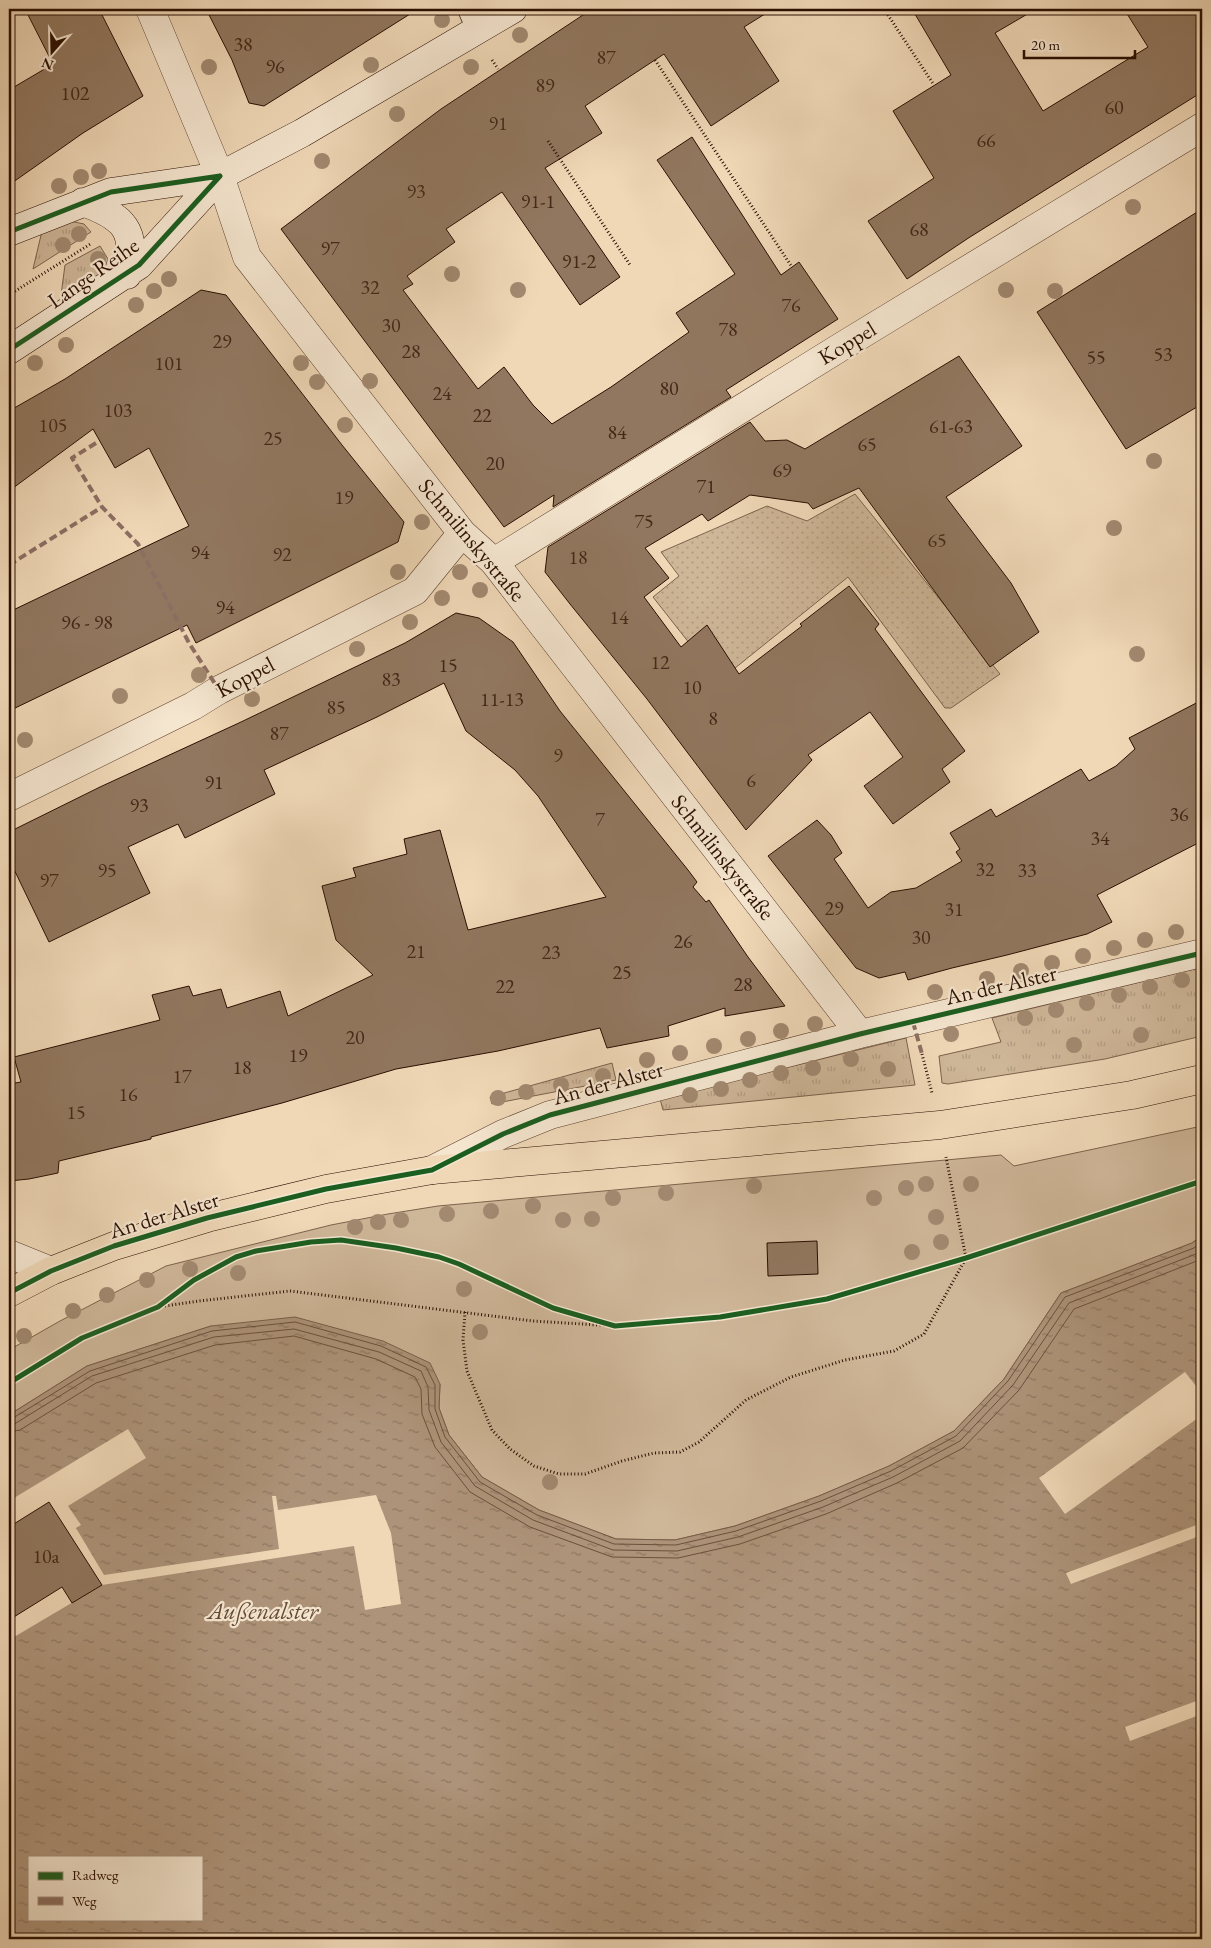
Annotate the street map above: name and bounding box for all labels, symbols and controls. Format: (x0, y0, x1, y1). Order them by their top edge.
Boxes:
north arrow (28, 28, 78, 78)
scale bar (1024, 28, 1135, 60)
house number: 38 (233, 31, 253, 57)
text: 20 m (1031, 35, 1060, 54)
house number: 87 (596, 44, 616, 70)
house number: 96 (265, 53, 285, 79)
text: N (39, 54, 56, 75)
house number: 89 (535, 72, 555, 98)
house number: 102 (61, 80, 90, 106)
house number: 60 (1104, 94, 1124, 120)
house number: 91 (488, 110, 508, 136)
house number: 66 (976, 127, 996, 153)
house number: 93 (406, 178, 426, 204)
house number: 91-1 (521, 188, 555, 214)
house number: 68 (909, 216, 929, 242)
street label: Lange Reihe (42, 231, 145, 315)
house number: 97 (320, 235, 340, 261)
house number: 91-2 (562, 248, 597, 274)
house number: 32 (360, 274, 380, 300)
house number: 76 (781, 292, 801, 318)
house number: 30 (381, 312, 401, 338)
street label: Koppel (813, 314, 881, 372)
house number: 78 (718, 316, 738, 342)
house number: 29 (212, 328, 232, 354)
house number: 28 (401, 338, 421, 364)
house number: 53 (1153, 341, 1173, 367)
house number: 55 (1086, 344, 1106, 370)
house number: 101 (155, 350, 183, 376)
house number: 80 (659, 375, 679, 401)
house number: 24 (432, 380, 452, 406)
house number: 103 (104, 397, 132, 423)
house number: 22 (472, 402, 492, 428)
house number: 105 (39, 412, 67, 438)
house number: 61-63 (929, 413, 973, 439)
house number: 84 (607, 419, 627, 445)
house number: 25 (263, 425, 283, 451)
house number: 65 (857, 431, 877, 457)
house number: 20 (485, 450, 505, 476)
house number: 69 (772, 457, 792, 483)
street label: Schmilinskystraße (412, 472, 532, 608)
house number: 71 (696, 473, 716, 499)
house number: 19 (334, 484, 354, 510)
house number: 75 (634, 508, 654, 534)
house number: 65 (927, 527, 947, 553)
house number: 94 (190, 539, 210, 565)
house number: 92 (272, 541, 292, 567)
house number: 18 (568, 544, 588, 570)
house number: 94 (215, 594, 235, 620)
house number: 14 (609, 604, 629, 630)
house number: 96 - 98 (61, 609, 113, 635)
house number: 12 (650, 649, 670, 675)
street label: Koppel (211, 650, 279, 704)
house number: 15 (438, 652, 458, 678)
house number: 83 (381, 666, 401, 692)
house number: 10 (682, 674, 702, 700)
house number: 11-13 (480, 686, 524, 712)
house number: 85 (326, 694, 346, 720)
house number: 8 (708, 705, 718, 731)
house number: 87 (269, 720, 289, 746)
house number: 9 (553, 742, 563, 768)
house number: 6 (746, 767, 756, 793)
house number: 91 (204, 769, 224, 795)
street label: Schmilinskystraße (665, 788, 782, 926)
house number: 93 (129, 792, 149, 818)
house number: 36 (1169, 801, 1189, 827)
house number: 7 (595, 806, 605, 832)
house number: 34 (1090, 825, 1110, 851)
house number: 32 (975, 856, 995, 882)
house number: 95 (97, 857, 117, 883)
house number: 33 (1017, 857, 1037, 883)
house number: 97 (39, 867, 59, 893)
house number: 29 (824, 895, 844, 921)
house number: 31 (944, 896, 964, 922)
house number: 30 (911, 924, 931, 950)
house number: 26 (673, 928, 693, 954)
house number: 21 (406, 938, 426, 964)
house number: 23 (541, 939, 561, 965)
street label: An der Alster (942, 958, 1060, 1012)
house number: 25 (612, 959, 632, 985)
house number: 28 (733, 971, 753, 997)
house number: 22 (495, 973, 515, 999)
house number: 20 (345, 1024, 365, 1050)
house number: 19 (288, 1042, 308, 1068)
house number: 18 (232, 1054, 252, 1080)
street label: An der Alster (549, 1054, 667, 1112)
house number: 17 (172, 1063, 192, 1089)
house number: 16 (118, 1081, 138, 1107)
house number: 15 (66, 1099, 86, 1125)
street label: An der Alster (105, 1184, 223, 1246)
house number: 10a (32, 1543, 60, 1569)
water label: Außenalster (206, 1595, 320, 1626)
legend (28, 1856, 202, 1920)
text: Radweg (72, 1865, 119, 1884)
text: Weg (72, 1891, 97, 1910)

